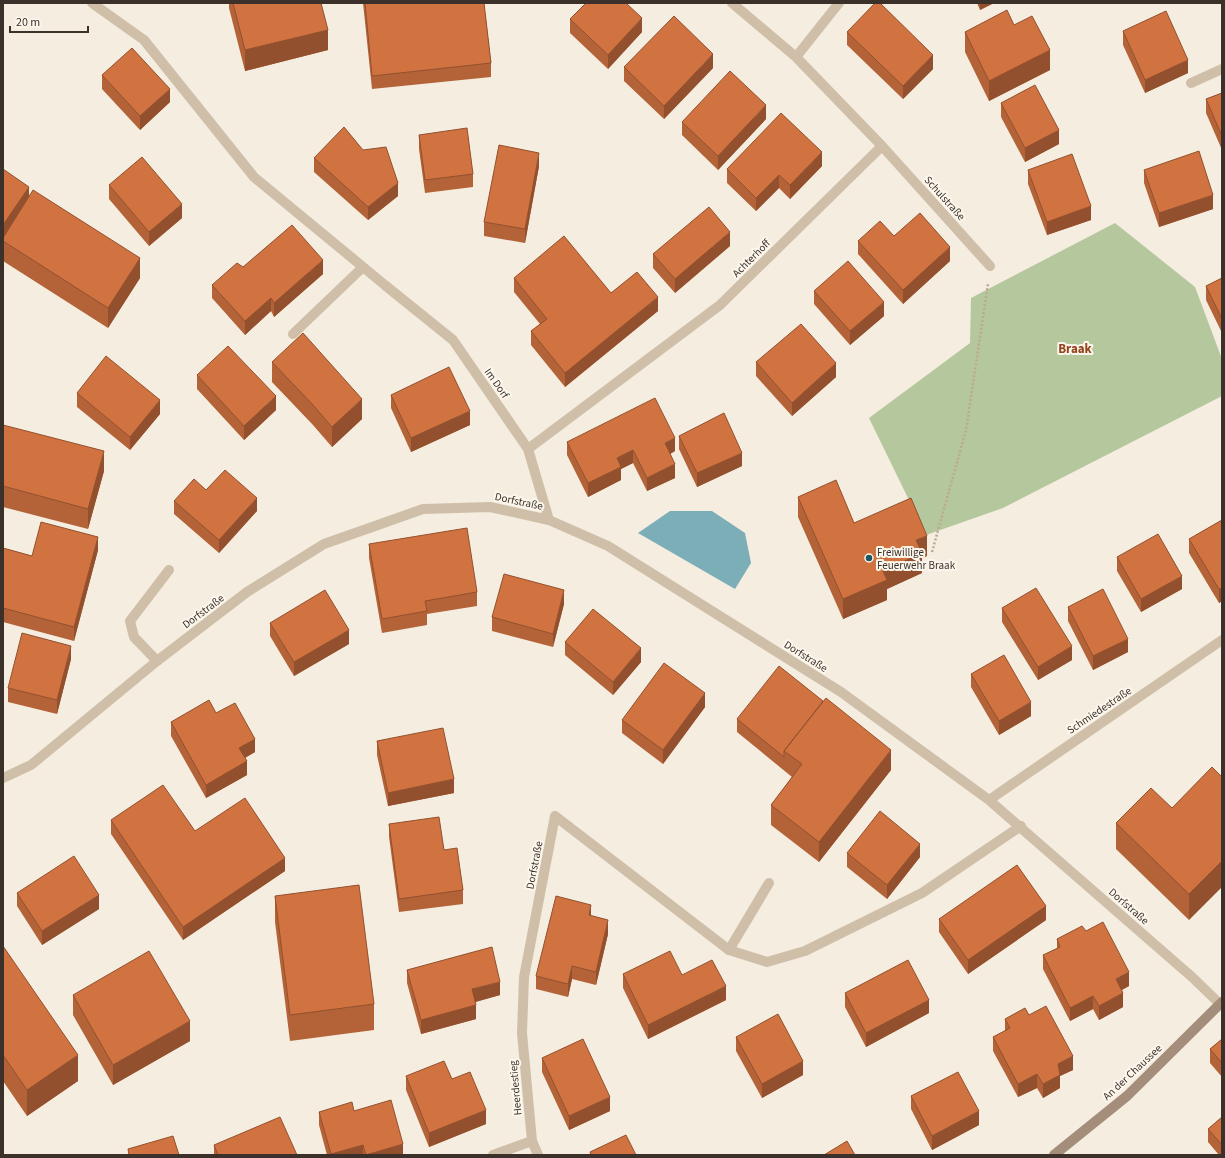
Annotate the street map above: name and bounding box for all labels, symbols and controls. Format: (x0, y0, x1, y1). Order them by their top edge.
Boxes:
scale bar (10, 8, 88, 34)
text: 20 m (16, 14, 40, 31)
street label: Schulstraße (921, 173, 969, 224)
street label: Achterhoff (729, 236, 774, 281)
district label: Braak (1058, 340, 1093, 358)
street label: Im Dorf (481, 365, 513, 402)
street label: Dorfstraße (494, 489, 545, 514)
place label: Freiwillige Feuerwehr Braak (877, 545, 956, 573)
marker: Freiwillige Feuerwehr Braak (864, 553, 874, 563)
street label: Dorfstraße (179, 590, 228, 632)
street label: Dorfstraße (781, 637, 831, 676)
street label: Schmiedestraße (1064, 683, 1135, 738)
street label: Dorfstraße (522, 839, 547, 890)
street label: Dorfstraße (1105, 885, 1152, 928)
street label: An der Chaussee (1100, 1041, 1166, 1104)
street label: Heerdestieg (506, 1059, 525, 1116)

